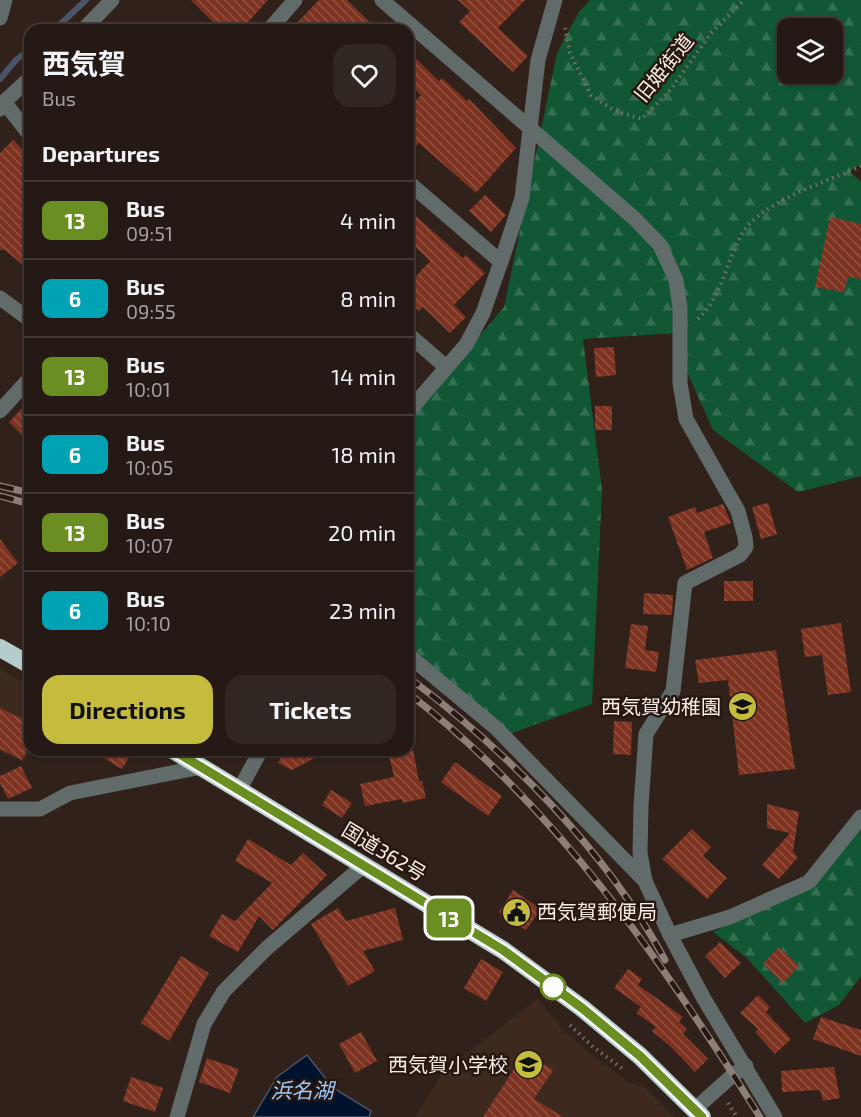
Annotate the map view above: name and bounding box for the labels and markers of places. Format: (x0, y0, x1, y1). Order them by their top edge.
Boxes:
school or university icon: 西気賀幼稚園 (726, 691, 758, 723)
place label: 西気賀幼稚園 (601, 694, 721, 718)
public building icon: 西気賀郵便局 (500, 896, 532, 928)
place label: 西気賀郵便局 (537, 899, 657, 923)
unlabelled marker (540, 974, 566, 1000)
school or university icon: 西気賀小学校 (513, 1049, 545, 1081)
place label: 西気賀小学校 (388, 1052, 508, 1076)

